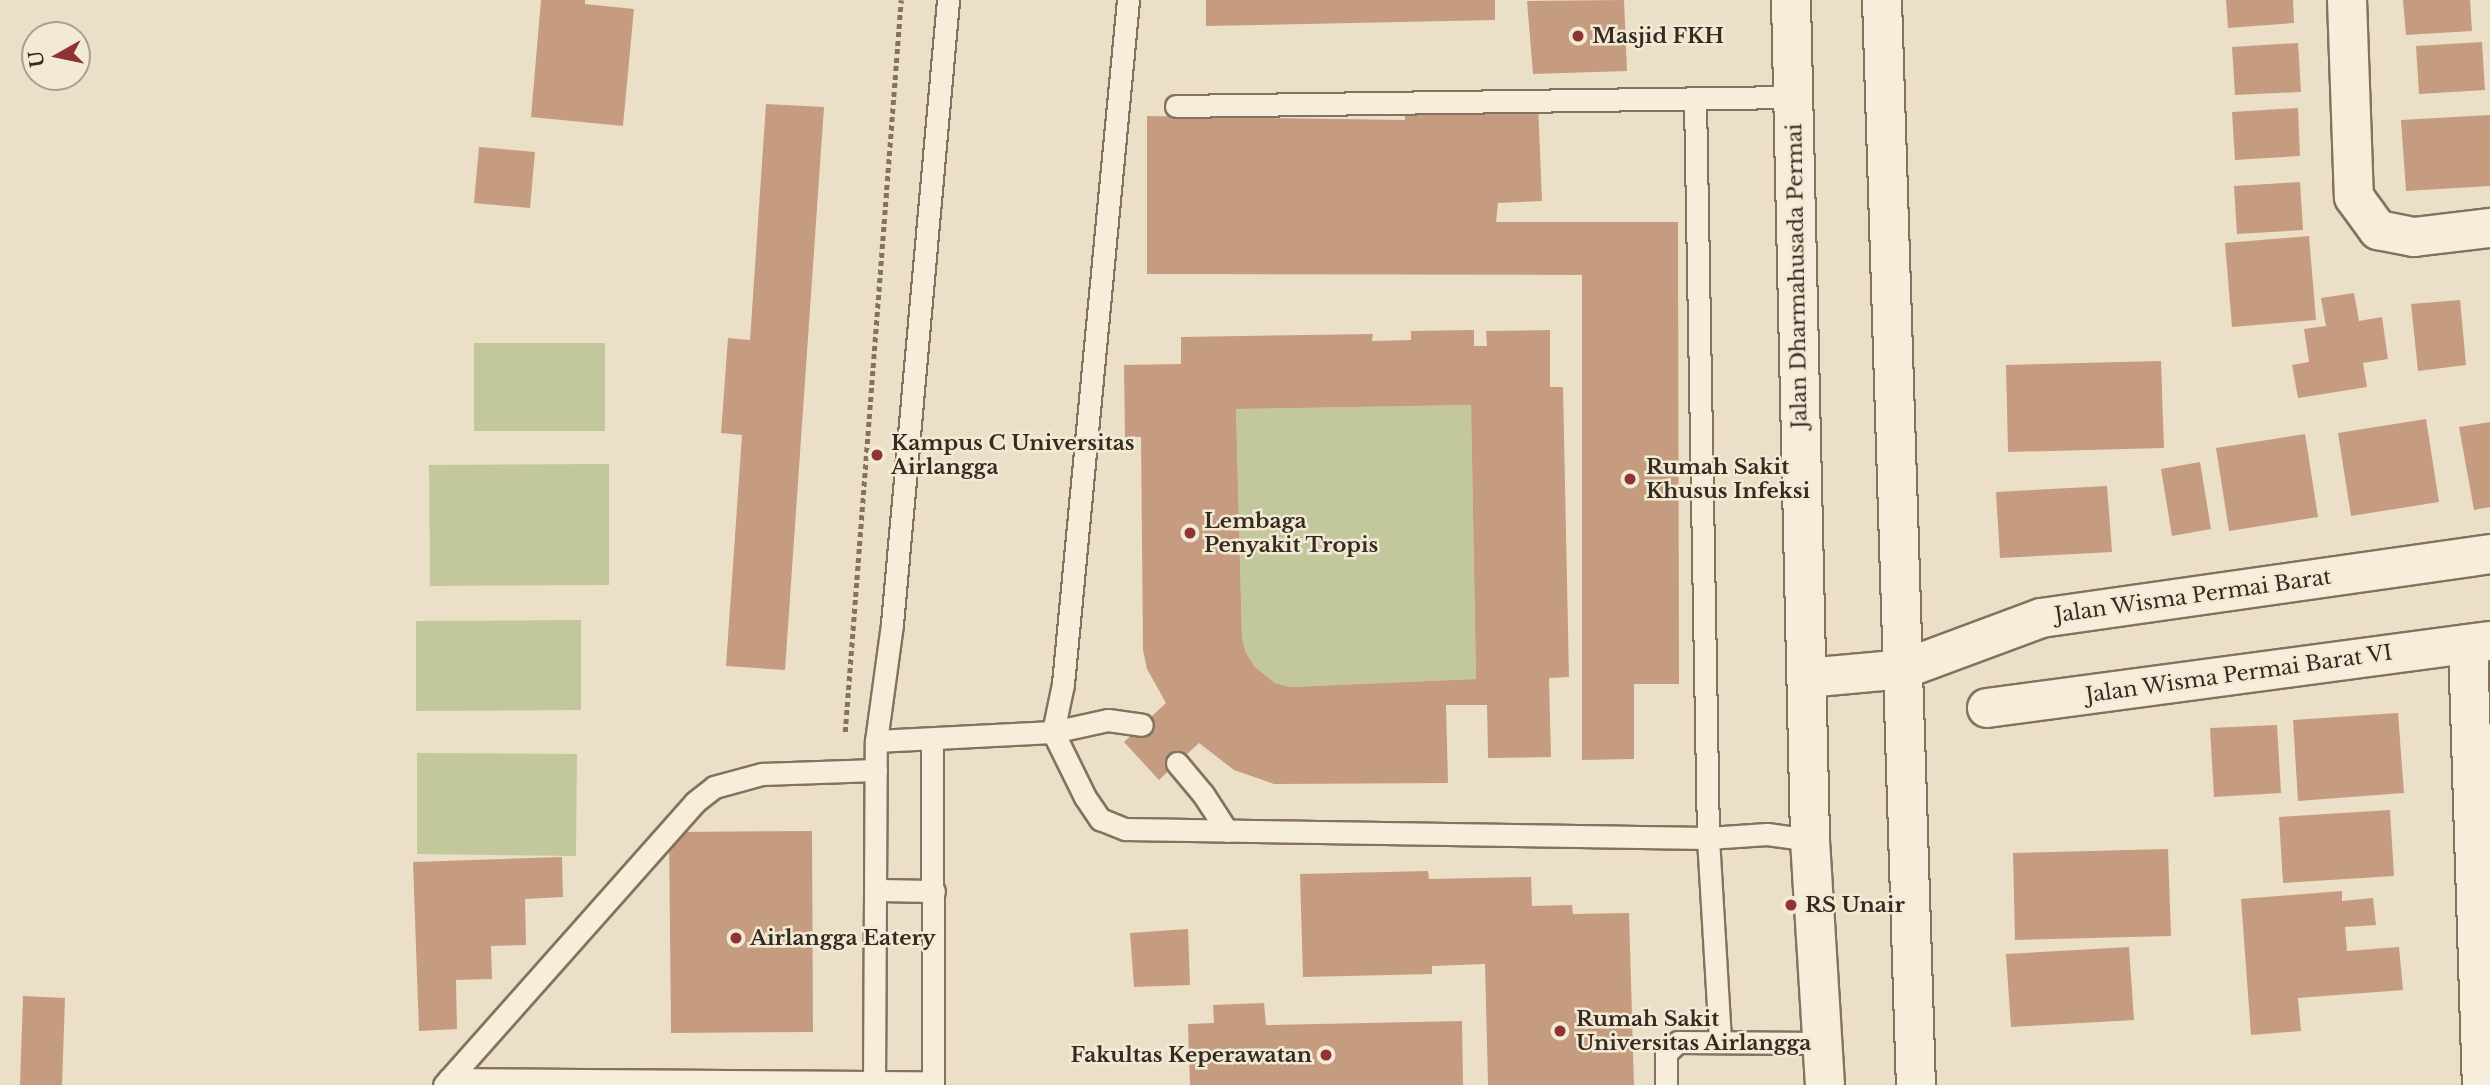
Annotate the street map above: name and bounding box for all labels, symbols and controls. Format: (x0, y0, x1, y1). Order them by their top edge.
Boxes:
north arrow (21, 21, 91, 91)
place label: Masjid FKH (1592, 23, 1724, 49)
marker: Masjid FKH (1570, 28, 1586, 44)
text: U (24, 49, 49, 69)
street label: Jalan Dharmahusada Permai (1782, 123, 1812, 429)
place label: Kampus C Universitas Airlangga (891, 430, 1134, 480)
marker: Kampus C Universitas Airlangga (869, 447, 885, 463)
place label: Rumah Sakit Khusus Infeksi (1646, 454, 1810, 504)
marker: Rumah Sakit Khusus Infeksi (1620, 469, 1640, 489)
place label: Lembaga Penyakit Tropis (1204, 508, 1379, 558)
marker: Lembaga Penyakit Tropis (1182, 525, 1198, 541)
street label: Jalan Wisma Permai Barat (2053, 564, 2333, 628)
street label: Jalan Wisma Permai Barat VI (2083, 640, 2395, 708)
place label: RS Unair (1805, 892, 1905, 918)
marker: RS Unair (1783, 897, 1799, 913)
place label: Airlangga Eatery (750, 925, 935, 951)
marker: Airlangga Eatery (728, 930, 744, 946)
place label: Rumah Sakit Universitas Airlangga (1576, 1006, 1812, 1056)
marker: Rumah Sakit Universitas Airlangga (1550, 1021, 1570, 1041)
place label: Fakultas Keperawatan (1070, 1042, 1312, 1068)
marker: Fakultas Keperawatan (1318, 1047, 1334, 1063)

